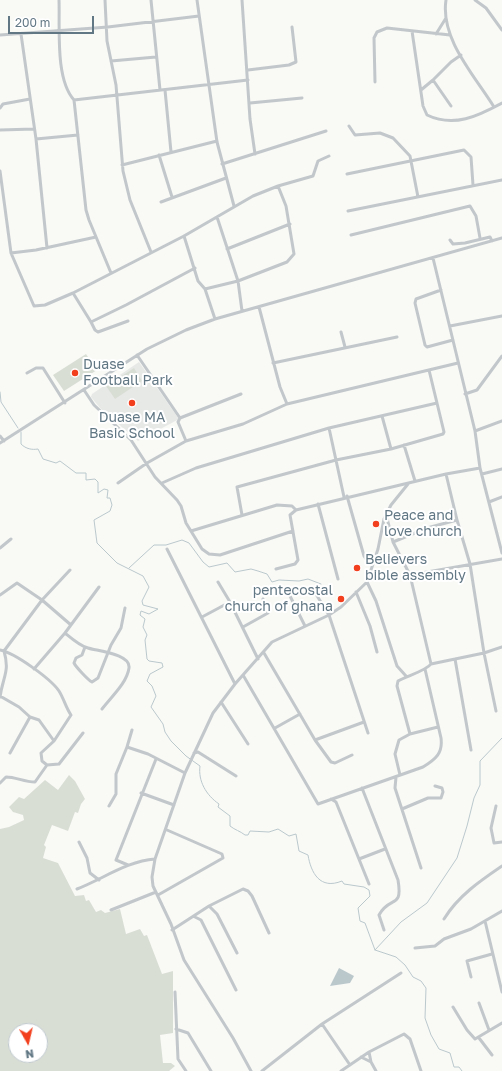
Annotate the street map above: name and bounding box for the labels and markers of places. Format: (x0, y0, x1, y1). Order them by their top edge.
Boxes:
place label: Duase Football Park (83, 357, 173, 390)
marker: Duase Football Park (70, 368, 80, 378)
marker: Duase MA Basic School (127, 398, 137, 408)
place label: Duase MA Basic School (89, 410, 175, 442)
place label: Peace and love church (384, 508, 462, 540)
marker: Peace and love church (371, 519, 381, 529)
place label: Believers bible assembly (365, 552, 466, 584)
marker: Believers bible assembly (352, 563, 362, 573)
place label: pentecostal church of ghana (225, 583, 333, 616)
marker: pentecostal church of ghana (336, 594, 346, 604)

